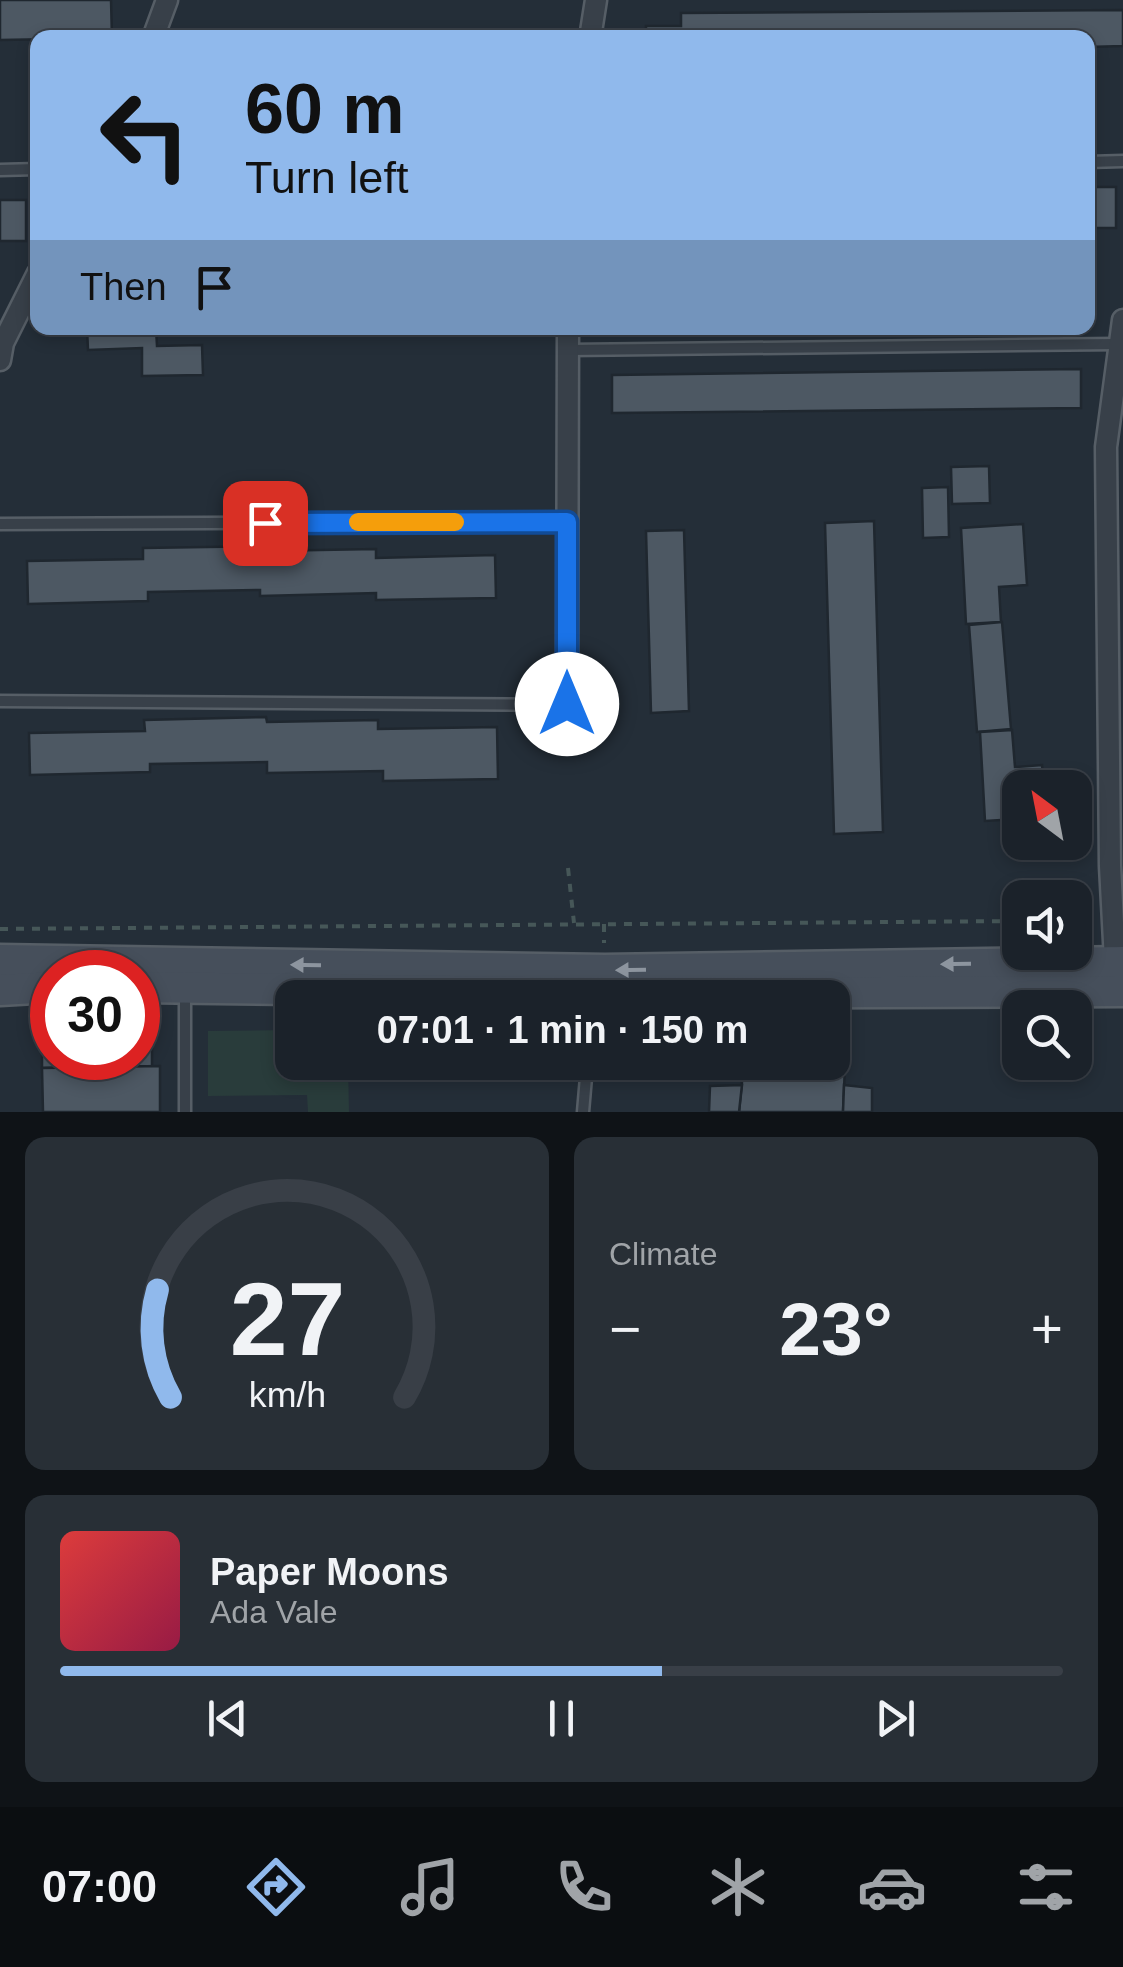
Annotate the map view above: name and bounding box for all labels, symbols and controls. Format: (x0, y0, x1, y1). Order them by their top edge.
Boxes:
icon: left (80, 70, 210, 200)
text: 60 m (245, 70, 405, 148)
text: Turn left (245, 152, 408, 203)
icon: arrive (187, 260, 242, 315)
text: Then (80, 266, 167, 308)
pin (223, 481, 308, 566)
icon: arrive (238, 496, 293, 551)
position arrow (515, 652, 619, 756)
north arrow (1002, 770, 1092, 860)
map controls (1002, 770, 1092, 1080)
button: sound (1002, 880, 1092, 970)
speed limit sign: 30 (30, 950, 160, 1080)
one-way arrow (939, 956, 971, 972)
one-way arrow (289, 957, 321, 973)
one-way arrow (614, 962, 646, 978)
button: search (1002, 990, 1092, 1080)
text: 07:01 · 1 min · 150 m (377, 1009, 748, 1051)
text: Climate (609, 1236, 717, 1272)
text: 27 (229, 1261, 345, 1377)
text: 23° (779, 1287, 893, 1371)
text: − (609, 1298, 641, 1360)
text: + (1031, 1298, 1063, 1360)
text: km/h (248, 1375, 326, 1415)
text: Paper Moons (210, 1551, 449, 1593)
text: Ada Vale (210, 1594, 338, 1630)
icon: previous (200, 1691, 255, 1746)
icon: pause (534, 1691, 589, 1746)
icon: next (868, 1691, 923, 1746)
icon: directions (241, 1852, 311, 1922)
icon: music (395, 1852, 465, 1922)
icon: phone (549, 1852, 619, 1922)
icon: climate (703, 1852, 773, 1922)
icon: car (857, 1852, 927, 1922)
icon: filters (1011, 1852, 1081, 1922)
text: 07:00 (42, 1861, 157, 1912)

